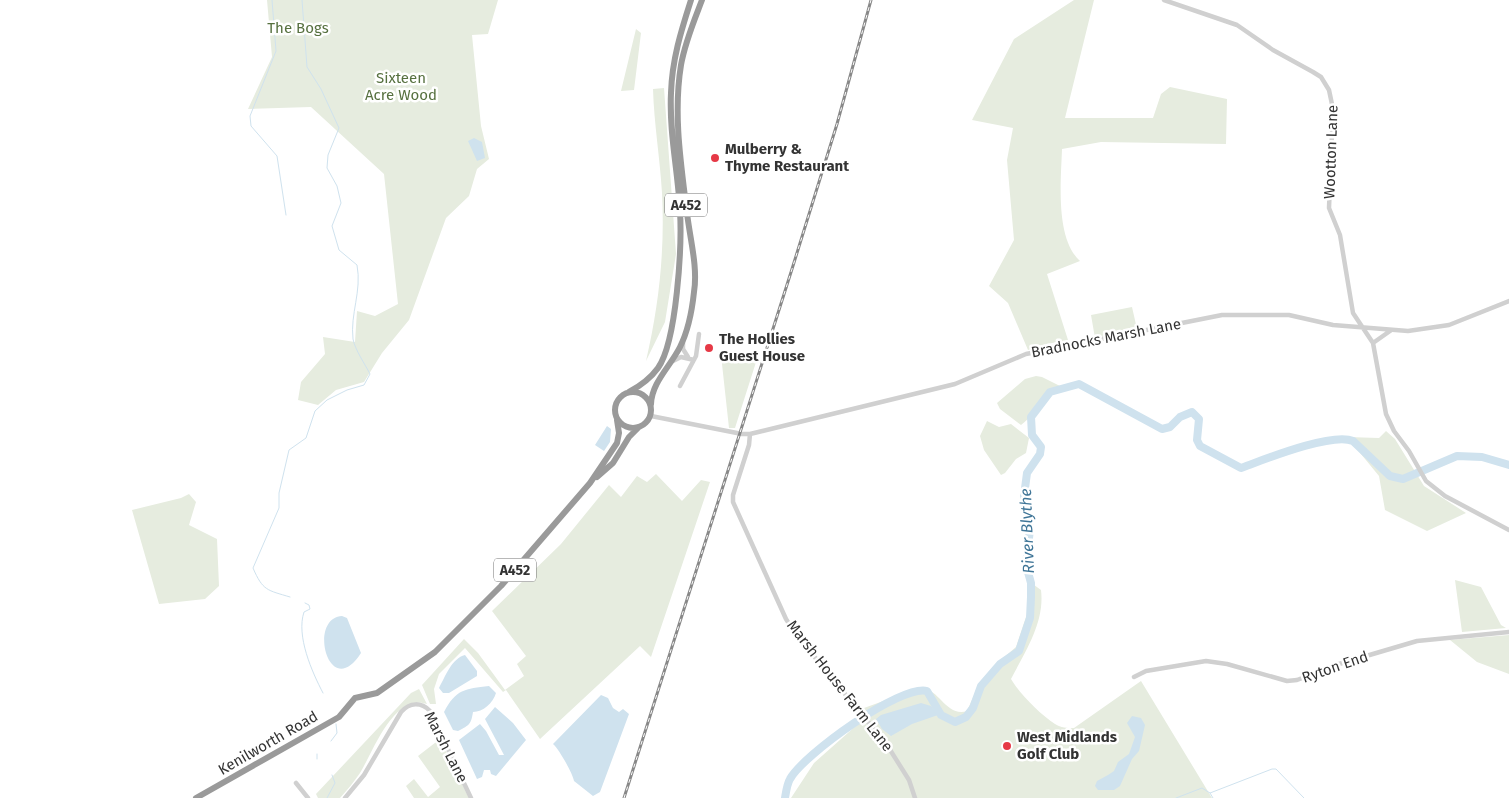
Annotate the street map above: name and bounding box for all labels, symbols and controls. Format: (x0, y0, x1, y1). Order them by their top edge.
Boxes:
park label: The Bogs (267, 19, 329, 37)
park label: Sixteen Acre Wood (365, 69, 437, 104)
street label: Wootton Lane (1320, 105, 1342, 199)
place label: Mulberry & Thyme Restaurant (725, 140, 849, 175)
marker: Mulberry & Thyme Restaurant (709, 152, 721, 164)
road number: A452 (665, 194, 707, 216)
street label: Bradnocks Marsh Lane (1029, 315, 1183, 361)
place label: The Hollies Guest House (719, 330, 805, 365)
marker: The Hollies Guest House (703, 342, 715, 354)
water label: River Blythe (1016, 488, 1038, 574)
road number: A452 (494, 558, 536, 582)
street label: Marsh House Farm Lane (783, 617, 897, 755)
street label: Ryton End (1300, 647, 1370, 687)
street label: Kenilworth Road (215, 707, 321, 779)
street label: Marsh Lane (420, 708, 472, 786)
place label: West Midlands Golf Club (1017, 728, 1117, 763)
marker: West Midlands Golf Club (1001, 740, 1013, 752)

